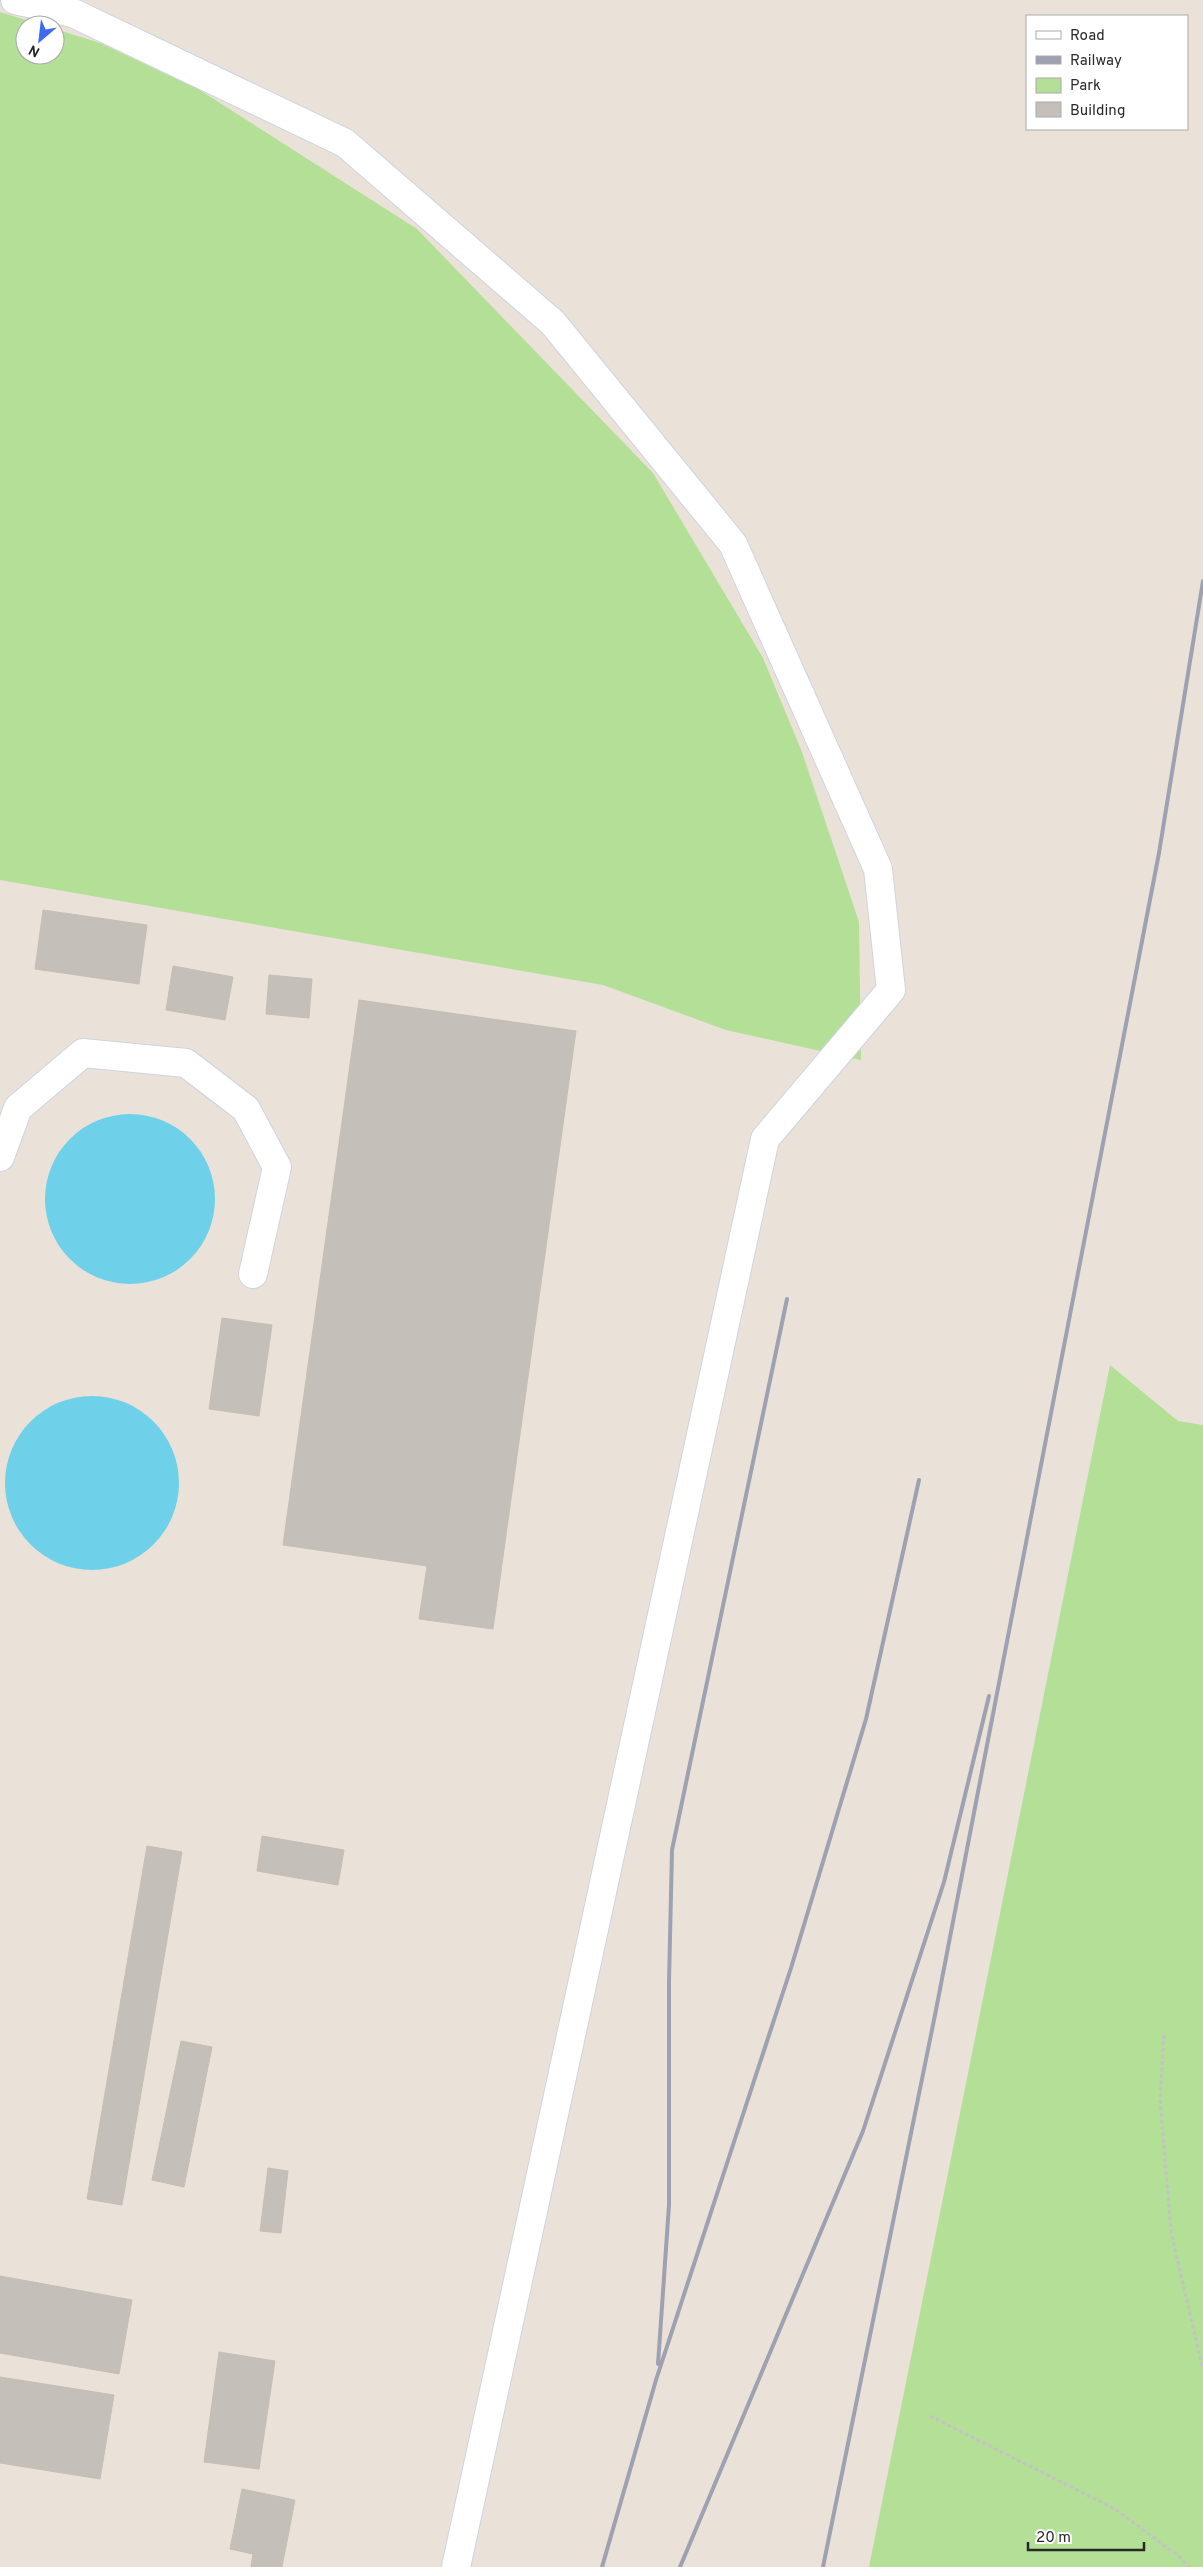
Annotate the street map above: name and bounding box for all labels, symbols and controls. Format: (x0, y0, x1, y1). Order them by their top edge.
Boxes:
north arrow (15, 15, 65, 65)
legend (1026, 15, 1188, 130)
text: Road (1070, 27, 1105, 46)
text: N (26, 40, 43, 60)
text: Railway (1070, 52, 1122, 71)
text: Park (1070, 77, 1101, 96)
text: Building (1070, 102, 1125, 121)
scale bar (1028, 2520, 1144, 2552)
text: 20 m (1036, 2529, 1071, 2548)

